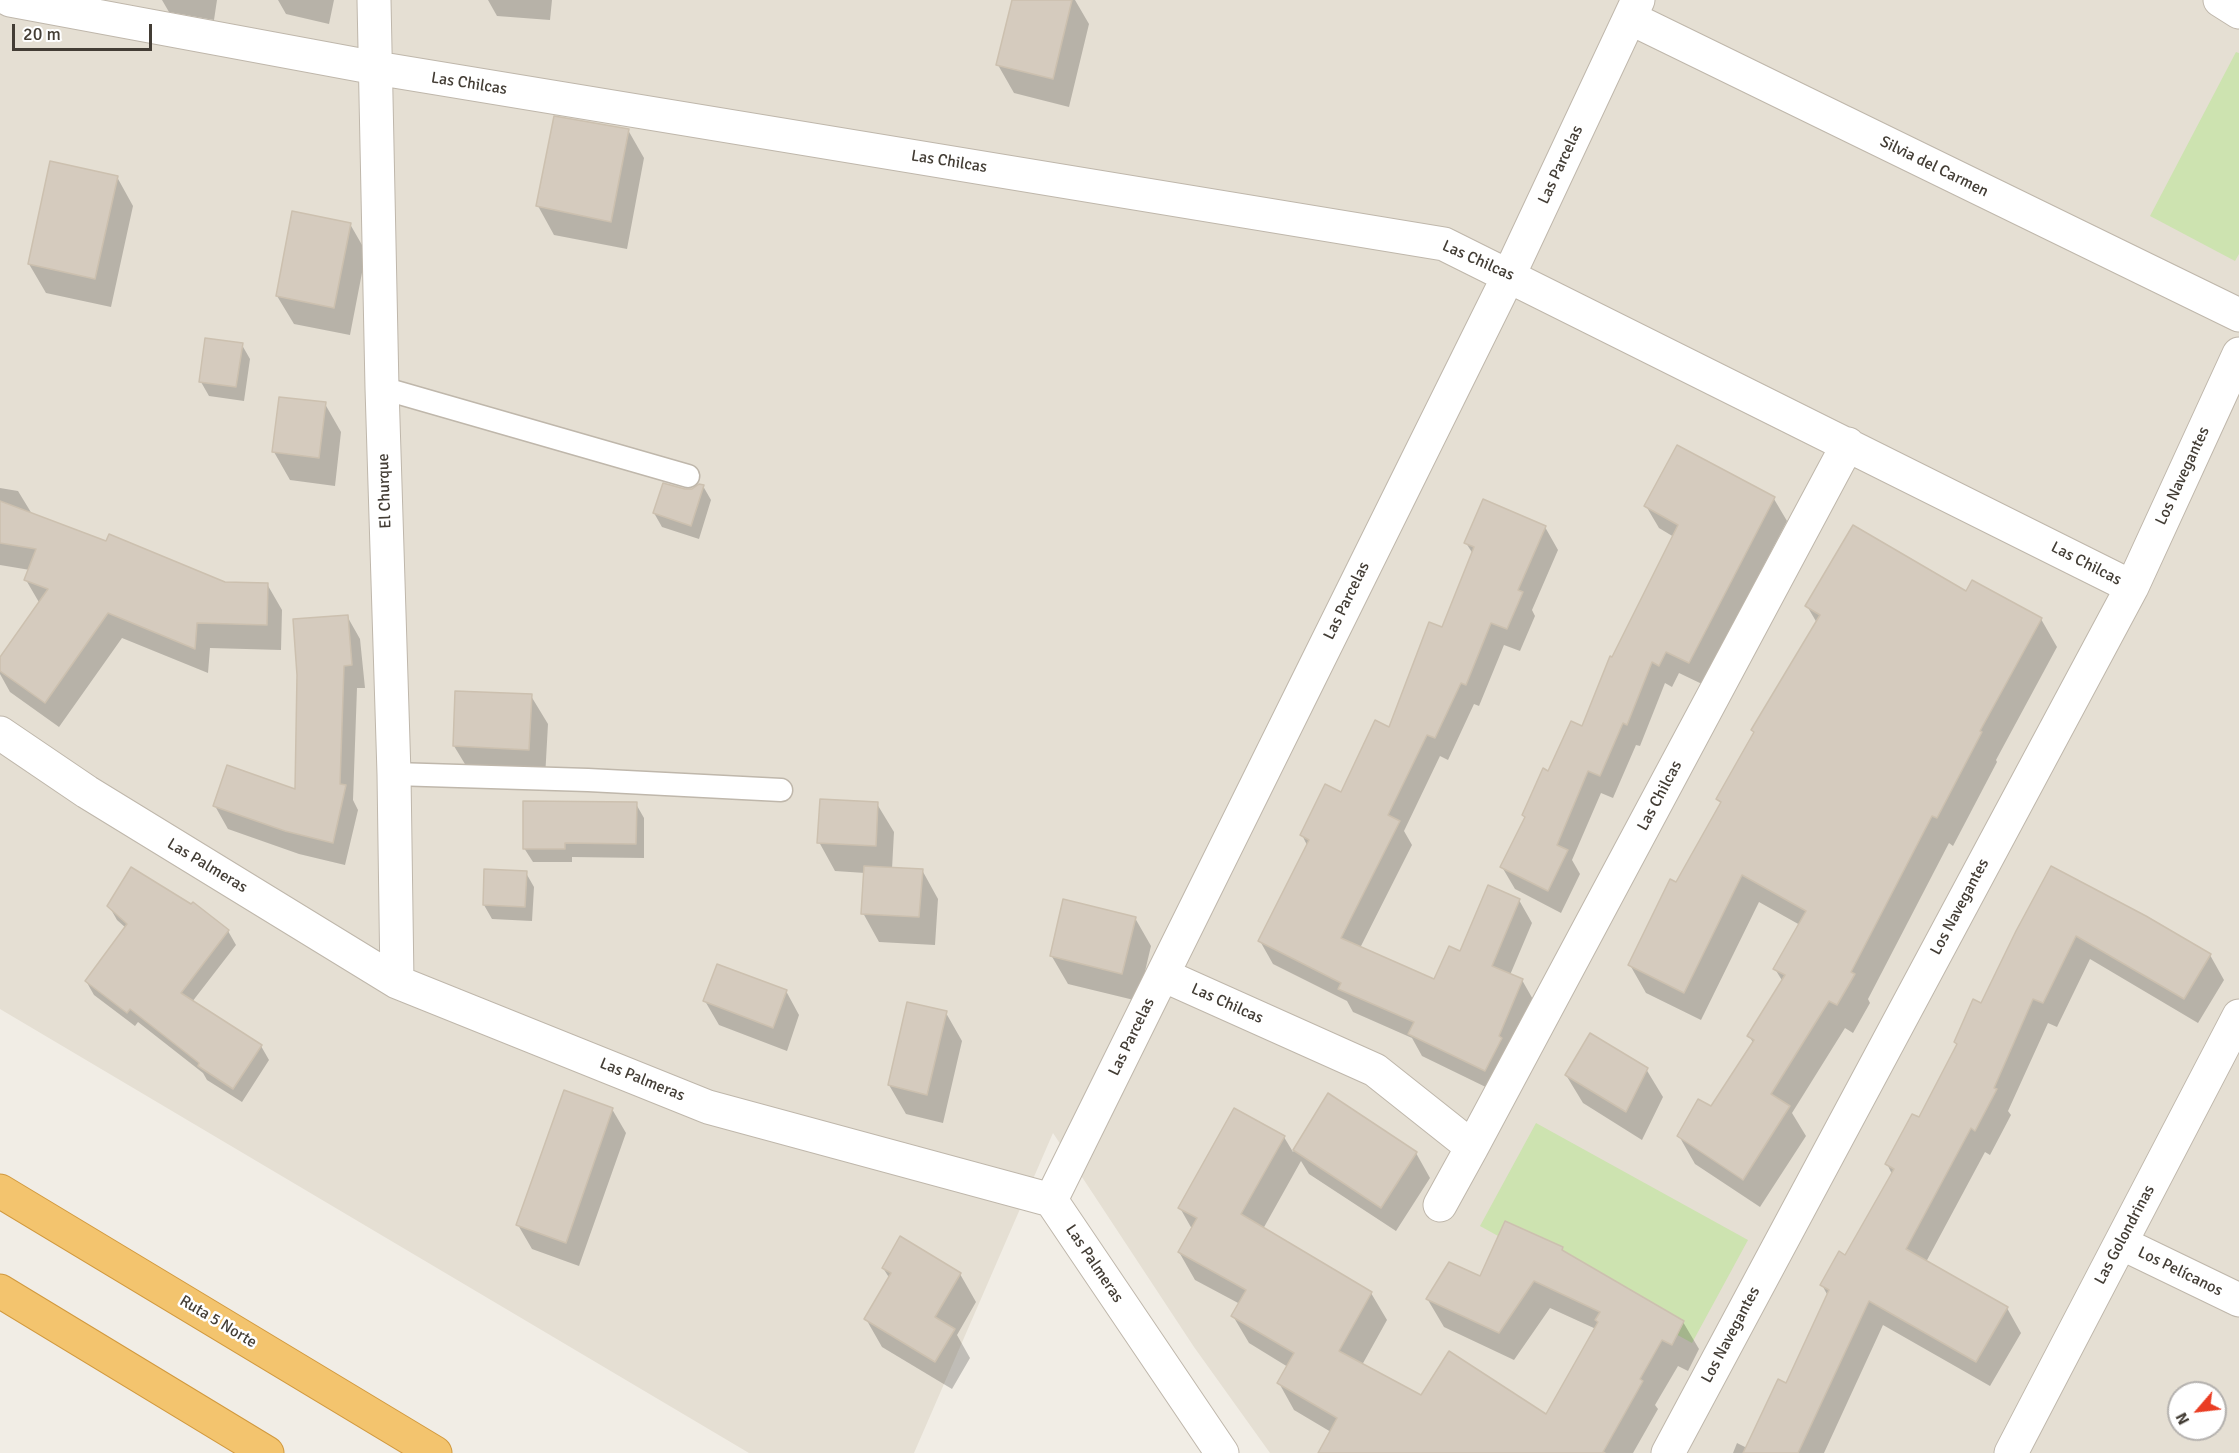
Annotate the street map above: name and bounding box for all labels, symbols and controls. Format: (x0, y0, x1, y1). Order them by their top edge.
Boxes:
scale bar (15, 12, 154, 50)
text: 20 m (23, 23, 61, 45)
street label: Las Chilcas (430, 69, 508, 99)
street label: Las Parcelas (1534, 123, 1588, 207)
street label: Silvia del Carmen (1877, 132, 1991, 202)
street label: Las Chilcas (910, 147, 988, 177)
street label: Las Chilcas (1439, 237, 1517, 285)
street label: Los Navegantes (2152, 424, 2214, 528)
street label: El Churque (374, 453, 396, 529)
street label: Las Chilcas (2047, 538, 2125, 590)
street label: Las Parcelas (1320, 559, 1374, 643)
street label: Las Chilcas (1634, 758, 1686, 834)
street label: Las Palmeras (163, 835, 251, 897)
street label: Los Navegantes (1927, 856, 1993, 958)
street label: Las Chilcas (1188, 980, 1266, 1028)
street label: Las Parcelas (1105, 995, 1159, 1079)
street label: Las Palmeras (597, 1054, 687, 1106)
street label: Las Golondrinas (2091, 1182, 2159, 1288)
street label: Las Palmeras (1061, 1221, 1127, 1307)
street label: Los Pelícanos (2134, 1243, 2226, 1301)
street label: Los Navegantes (1698, 1284, 1764, 1386)
street label: Ruta 5 Norte (176, 1292, 260, 1352)
north arrow (2167, 1381, 2227, 1441)
text: N (2171, 1409, 2194, 1428)

